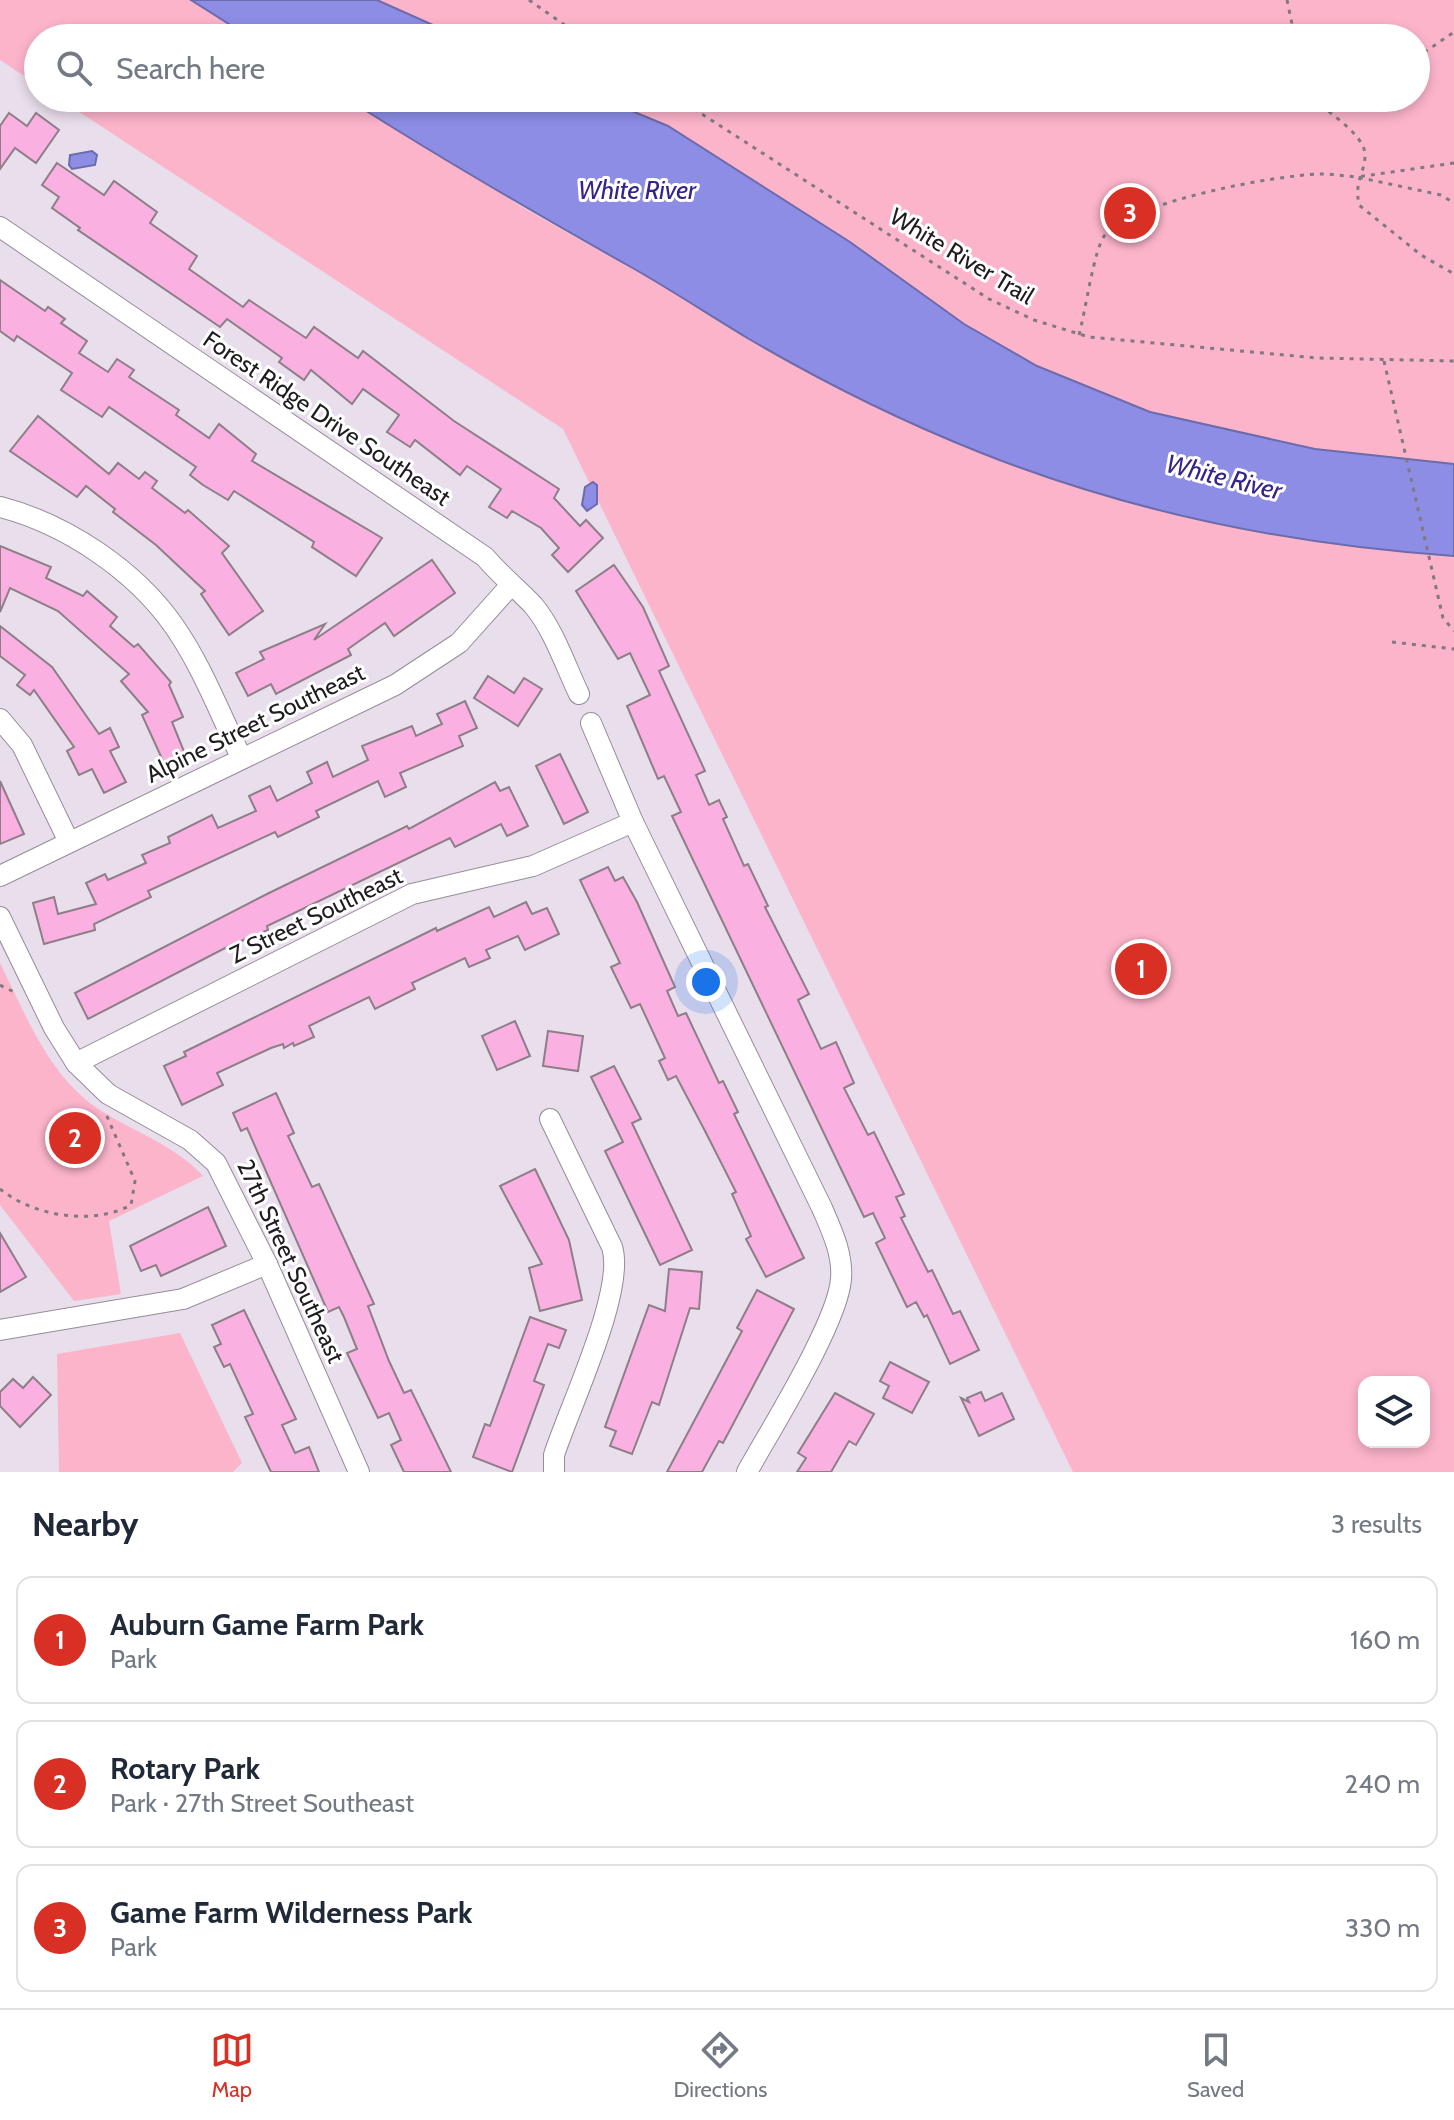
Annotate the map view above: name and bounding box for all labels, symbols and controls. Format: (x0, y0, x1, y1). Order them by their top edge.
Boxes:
search box (24, 24, 1430, 112)
icon: search (52, 46, 96, 90)
text: Search here (116, 50, 265, 87)
water label: White River (578, 174, 697, 206)
pin: 3 (1104, 183, 1156, 243)
street label: White River Trail (885, 202, 1040, 311)
street label: Forest Ridge Drive Southeast (198, 324, 456, 512)
water label: White River (1163, 447, 1286, 507)
street label: Alpine Street Southeast (141, 657, 369, 789)
street label: Z Street Southeast (225, 861, 407, 969)
pin: 1 (1115, 939, 1167, 999)
your location (686, 962, 726, 1002)
pin: 2 (49, 1108, 101, 1168)
street label: 27th Street Southeast (231, 1155, 351, 1367)
map controls (1358, 1376, 1430, 1448)
button: layers (1358, 1376, 1430, 1448)
text: Nearby (32, 1503, 139, 1545)
text: 3 results (1331, 1508, 1422, 1540)
text: Auburn Game Farm Park (110, 1606, 424, 1643)
text: 1 (55, 1624, 65, 1656)
text: 160 m (1350, 1624, 1420, 1656)
text: Park (110, 1643, 157, 1675)
text: Rotary Park (110, 1750, 260, 1787)
text: 2 (53, 1768, 67, 1800)
text: 240 m (1345, 1768, 1420, 1800)
text: Park · 27th Street Southeast (110, 1787, 414, 1819)
text: Game Farm Wilderness Park (110, 1894, 473, 1931)
text: 3 (53, 1912, 67, 1944)
text: 330 m (1345, 1912, 1420, 1944)
text: Park (110, 1931, 157, 1963)
tab: Map (210, 2028, 254, 2103)
tab: Directions (673, 2028, 767, 2103)
tab: Saved (1187, 2028, 1244, 2103)

